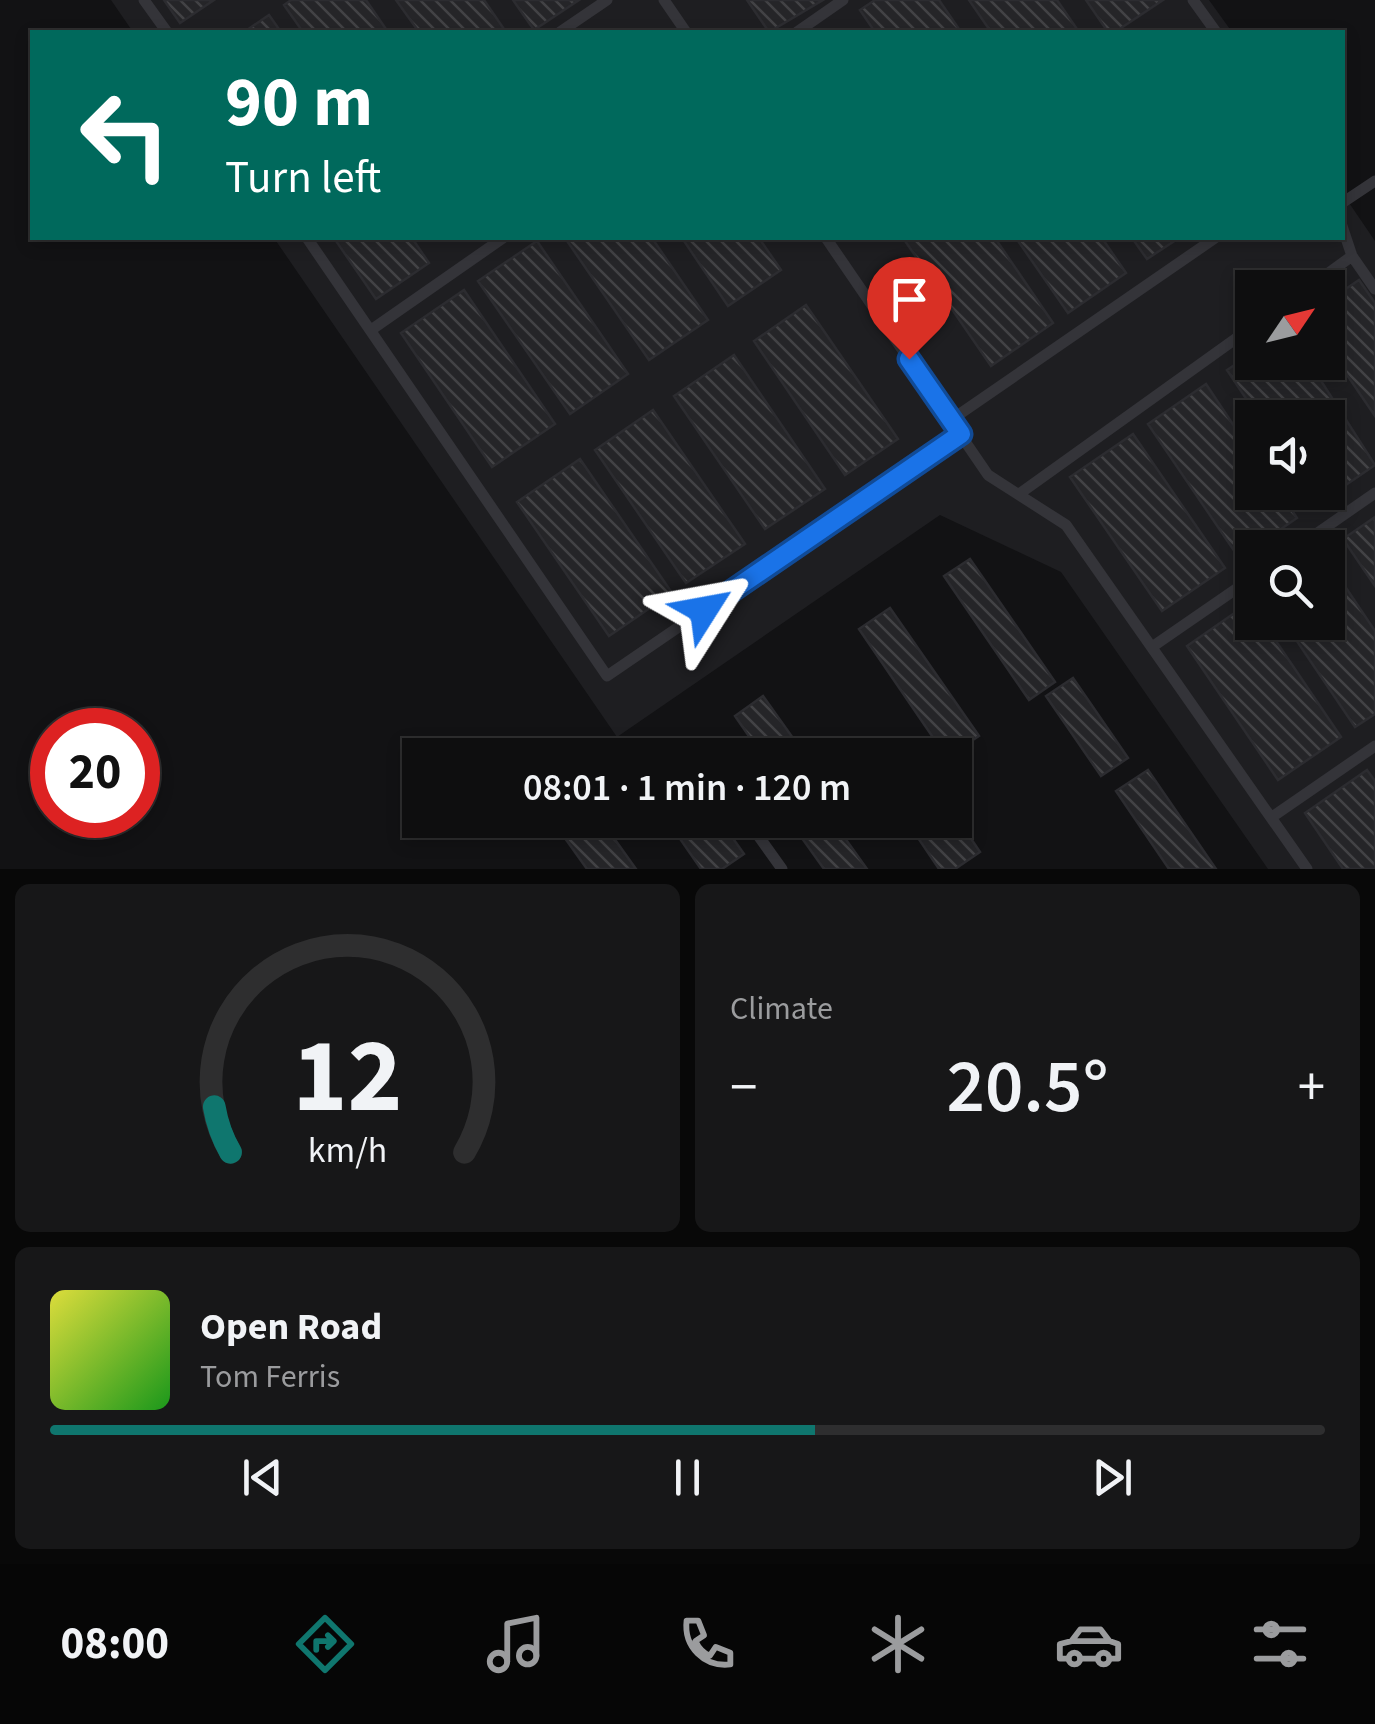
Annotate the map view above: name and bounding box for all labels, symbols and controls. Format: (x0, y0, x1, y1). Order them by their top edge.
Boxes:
text: 90 m (225, 53, 373, 153)
icon: left (60, 70, 190, 200)
text: Turn left (225, 146, 381, 210)
pin (867, 257, 952, 360)
north arrow (1235, 270, 1345, 380)
map controls (1235, 270, 1345, 640)
icon: arrive (882, 272, 937, 327)
button: sound (1235, 400, 1345, 510)
button: search (1235, 530, 1345, 640)
position arrow (652, 558, 756, 662)
speed limit sign: 20 (30, 708, 160, 838)
text: 08:01 · 1 min · 120 m (523, 761, 851, 815)
text: Climate (730, 986, 833, 1032)
text: 12 (293, 1004, 402, 1152)
text: 20.5° (946, 1034, 1109, 1141)
text: − (730, 1049, 757, 1127)
text: + (1298, 1049, 1325, 1127)
text: km/h (308, 1125, 387, 1176)
text: Open Road (200, 1300, 382, 1354)
text: Tom Ferris (200, 1354, 340, 1400)
icon: previous (235, 1450, 290, 1505)
icon: pause (660, 1450, 715, 1505)
icon: next (1085, 1450, 1140, 1505)
icon: directions (290, 1609, 360, 1679)
icon: music (481, 1609, 551, 1679)
icon: phone (672, 1609, 742, 1679)
icon: climate (863, 1609, 933, 1679)
icon: car (1054, 1609, 1124, 1679)
icon: filters (1245, 1609, 1315, 1679)
text: 08:00 (60, 1612, 169, 1676)

